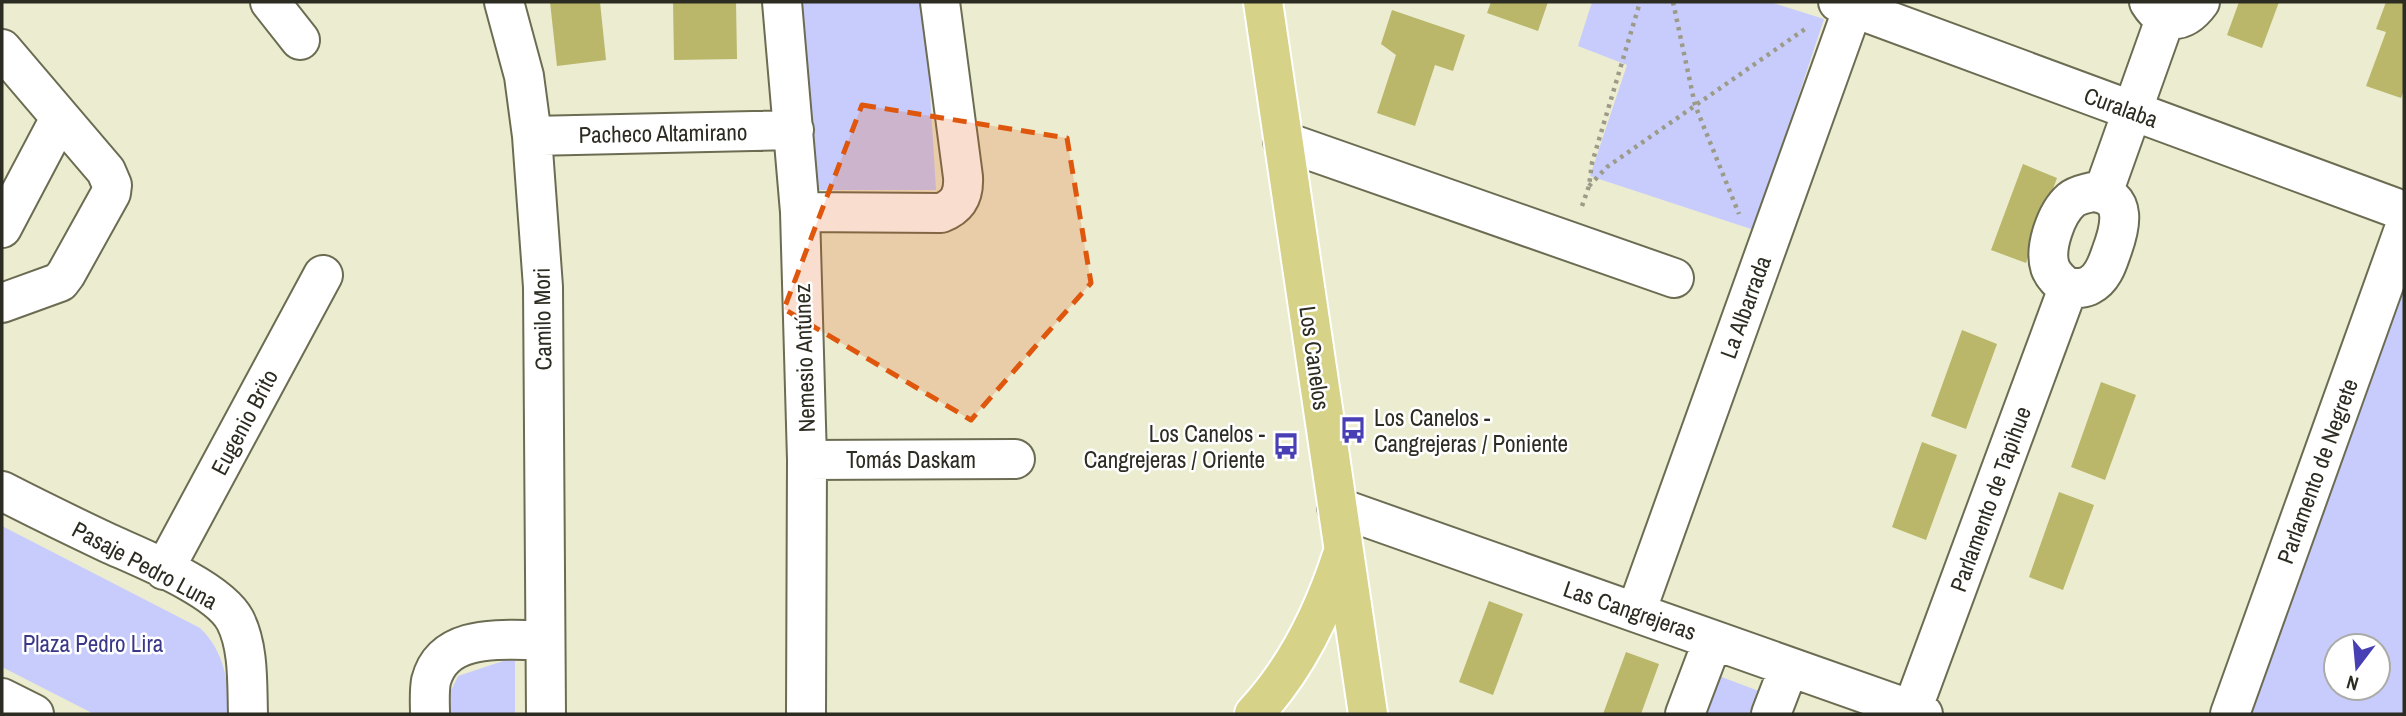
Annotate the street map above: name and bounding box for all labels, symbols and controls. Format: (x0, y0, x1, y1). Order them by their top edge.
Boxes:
street label: Curalaba (2080, 79, 2163, 135)
street label: Pacheco Altamirano (578, 116, 748, 150)
street label: La Albarrada (1712, 251, 1778, 363)
street label: Camilo Mori (526, 267, 558, 371)
street label: Nemesio Antúnez (786, 283, 822, 433)
street label: Los Canelos (1292, 304, 1338, 412)
street label: Eugenio Brito (203, 364, 285, 480)
street label: Parlamento de Negrete (2269, 374, 2365, 568)
place label: Los Canelos - Cangrejeras / Poniente (1374, 402, 1568, 459)
street label: Parlamento de Tapihue (1942, 402, 2038, 596)
bus stop icon: Los Canelos - Cangrejeras / Poniente (1338, 415, 1368, 445)
place label: Los Canelos - Cangrejeras / Oriente (1084, 418, 1266, 475)
bus stop icon: Los Canelos - Cangrejeras / Oriente (1271, 431, 1301, 461)
street label: Tomás Daskam (846, 444, 976, 475)
street label: Pasaje Pedro Luna (67, 514, 224, 617)
street label: Las Cangrejeras (1560, 573, 1700, 647)
park label: Plaza Pedro Lira (23, 628, 164, 659)
north arrow (2322, 632, 2392, 702)
text: N (2343, 669, 2361, 697)

